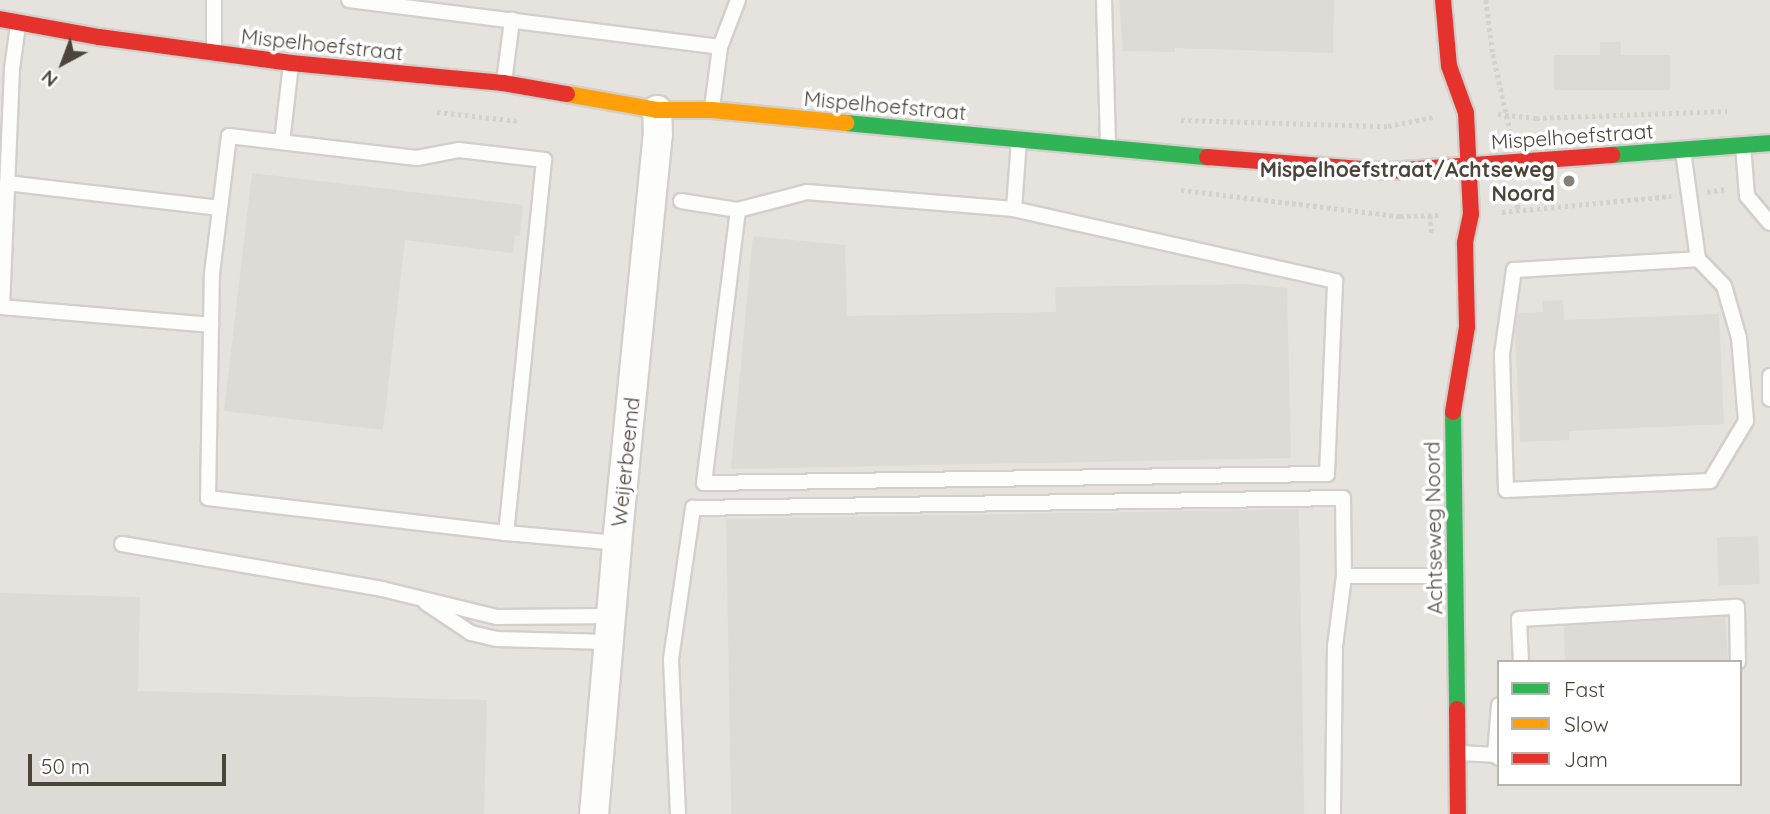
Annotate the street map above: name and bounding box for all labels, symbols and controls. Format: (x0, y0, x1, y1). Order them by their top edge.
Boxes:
street label: Mispelhoefstraat (240, 23, 404, 65)
north arrow (28, 28, 98, 98)
text: N (36, 65, 62, 92)
street label: Mispelhoefstraat (803, 85, 967, 125)
street label: Mispelhoefstraat (1490, 118, 1654, 154)
place label: Mispelhoefstraat/Achtseweg Noord (1260, 156, 1555, 206)
marker: Mispelhoefstraat/Achtseweg Noord (1561, 173, 1577, 189)
street label: Weijerbeemd (606, 396, 644, 528)
street label: Achtseweg Noord (1419, 441, 1447, 615)
legend (1497, 660, 1742, 786)
text: Fast (1564, 676, 1605, 702)
text: Slow (1564, 711, 1609, 737)
scale bar (32, 740, 229, 784)
text: Jam (1564, 746, 1608, 772)
text: 50 m (41, 753, 90, 779)

